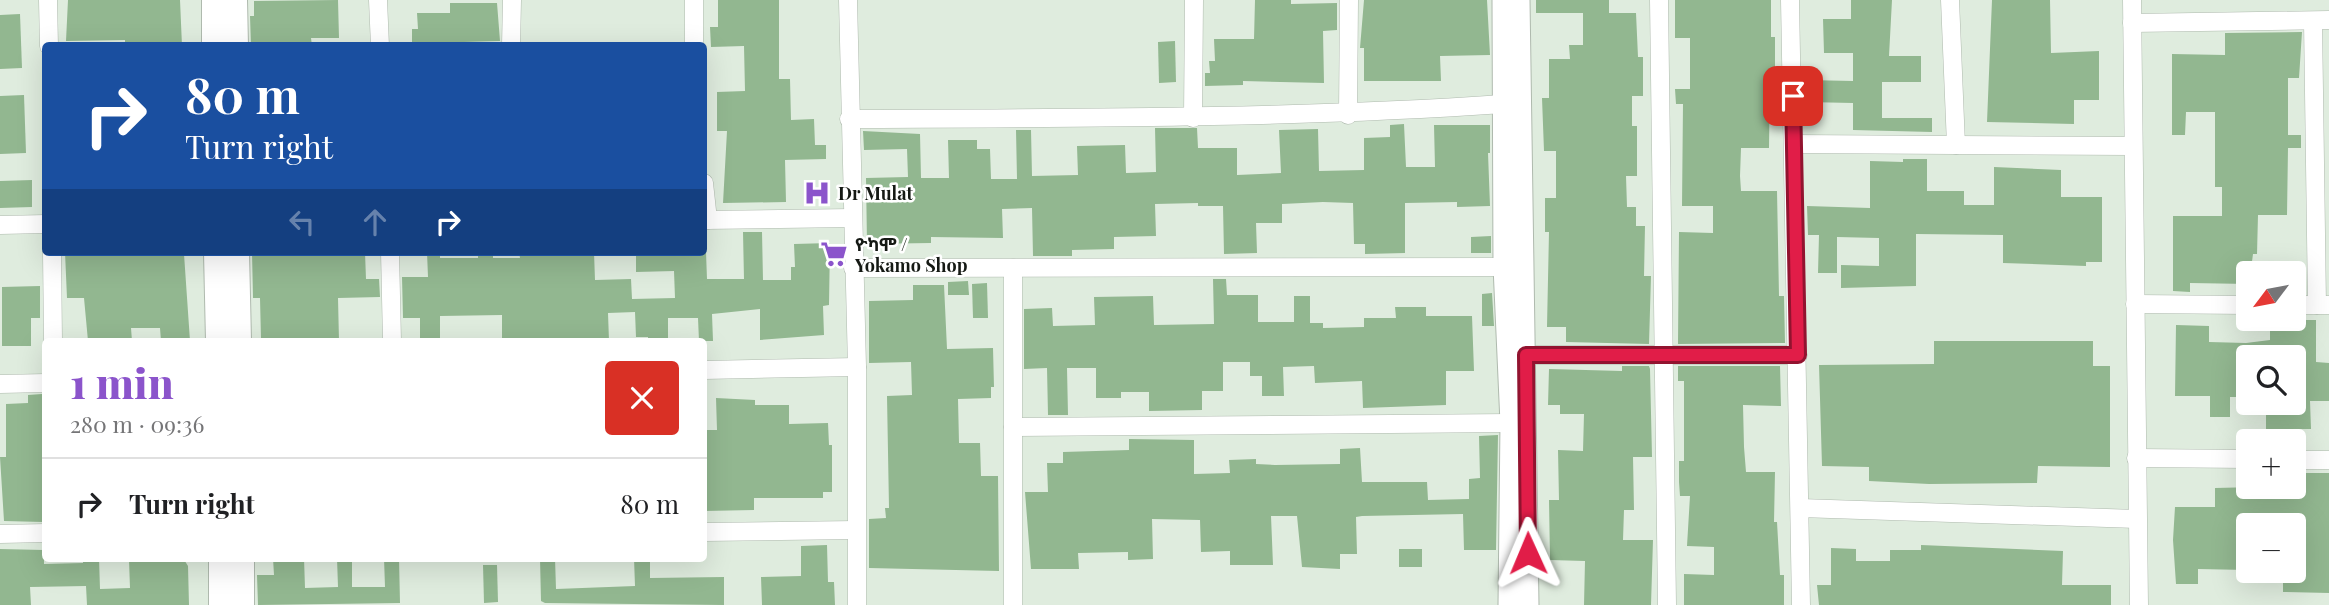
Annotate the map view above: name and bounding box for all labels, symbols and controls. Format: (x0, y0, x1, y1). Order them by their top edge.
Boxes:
text: 80 m (185, 61, 300, 126)
pin (1763, 66, 1823, 126)
icon: right (70, 70, 161, 161)
icon: arrive (1774, 77, 1812, 115)
text: Turn right (185, 124, 333, 167)
hospital icon: Dr Mulat (802, 178, 832, 208)
place label: Dr Mulat (838, 181, 913, 205)
icon: left (283, 203, 321, 241)
icon: ahead (356, 203, 394, 241)
icon: right (429, 203, 467, 241)
place label: ዮካሞ / Yokamo Shop (854, 232, 968, 277)
supermarket icon: ዮካሞ / Yokamo Shop (819, 239, 849, 269)
north arrow (2236, 261, 2306, 331)
map controls (2236, 261, 2306, 583)
button: search (2236, 345, 2306, 415)
text: 1 min (70, 354, 174, 410)
button: close (605, 361, 679, 435)
text: 280 m · 09:36 (70, 408, 204, 439)
button: + (2236, 429, 2306, 499)
icon: right (70, 485, 108, 523)
text: Turn right (129, 486, 255, 521)
text: 80 m (620, 486, 679, 521)
button: − (2236, 513, 2306, 583)
position arrow (1491, 516, 1565, 590)

